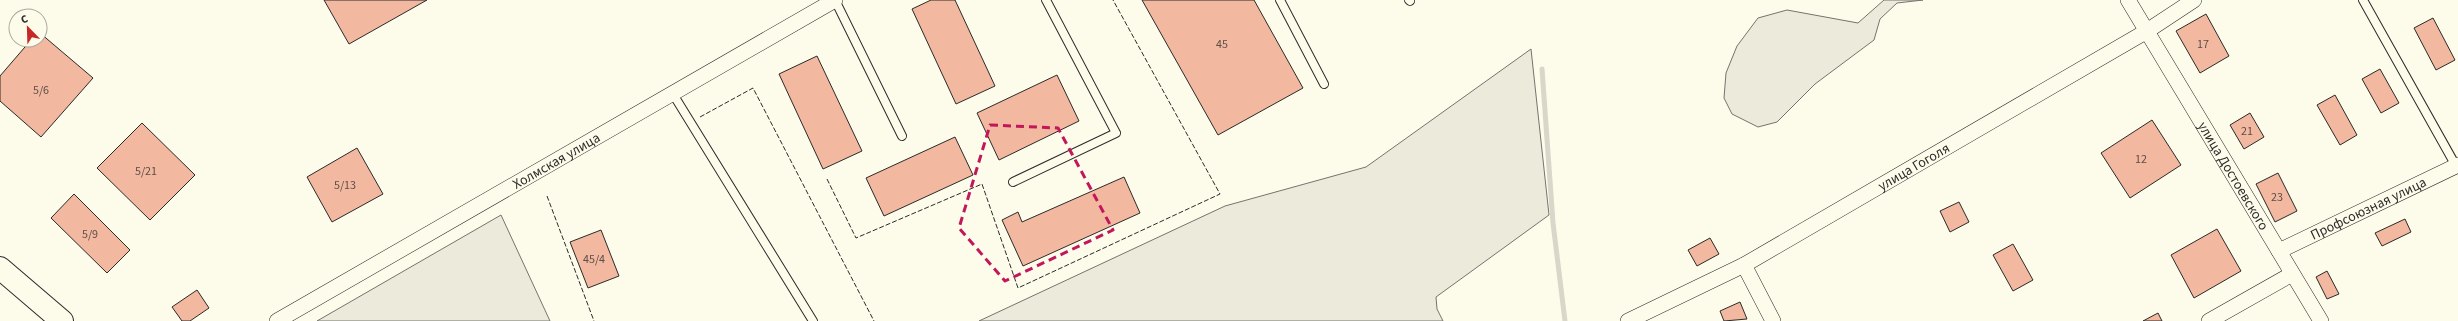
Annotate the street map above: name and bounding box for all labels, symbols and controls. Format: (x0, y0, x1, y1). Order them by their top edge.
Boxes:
north arrow (8, 8, 48, 48)
text: С (18, 11, 31, 27)
house number: 45 (1216, 36, 1228, 53)
house number: 17 (2197, 36, 2209, 53)
house number: 5/6 (33, 82, 49, 99)
street label: улица Достоевского (2192, 118, 2273, 234)
house number: 21 (2241, 123, 2253, 140)
street label: Холмская улица (509, 128, 604, 194)
street label: улица Гоголя (1875, 139, 1954, 196)
house number: 12 (2135, 151, 2147, 168)
house number: 5/21 (135, 163, 157, 180)
street label: Профсоюзная улица (2307, 173, 2430, 245)
house number: 5/13 (334, 177, 356, 194)
house number: 23 (2271, 189, 2283, 206)
house number: 5/9 (82, 226, 98, 243)
house number: 45/4 (583, 251, 605, 268)

